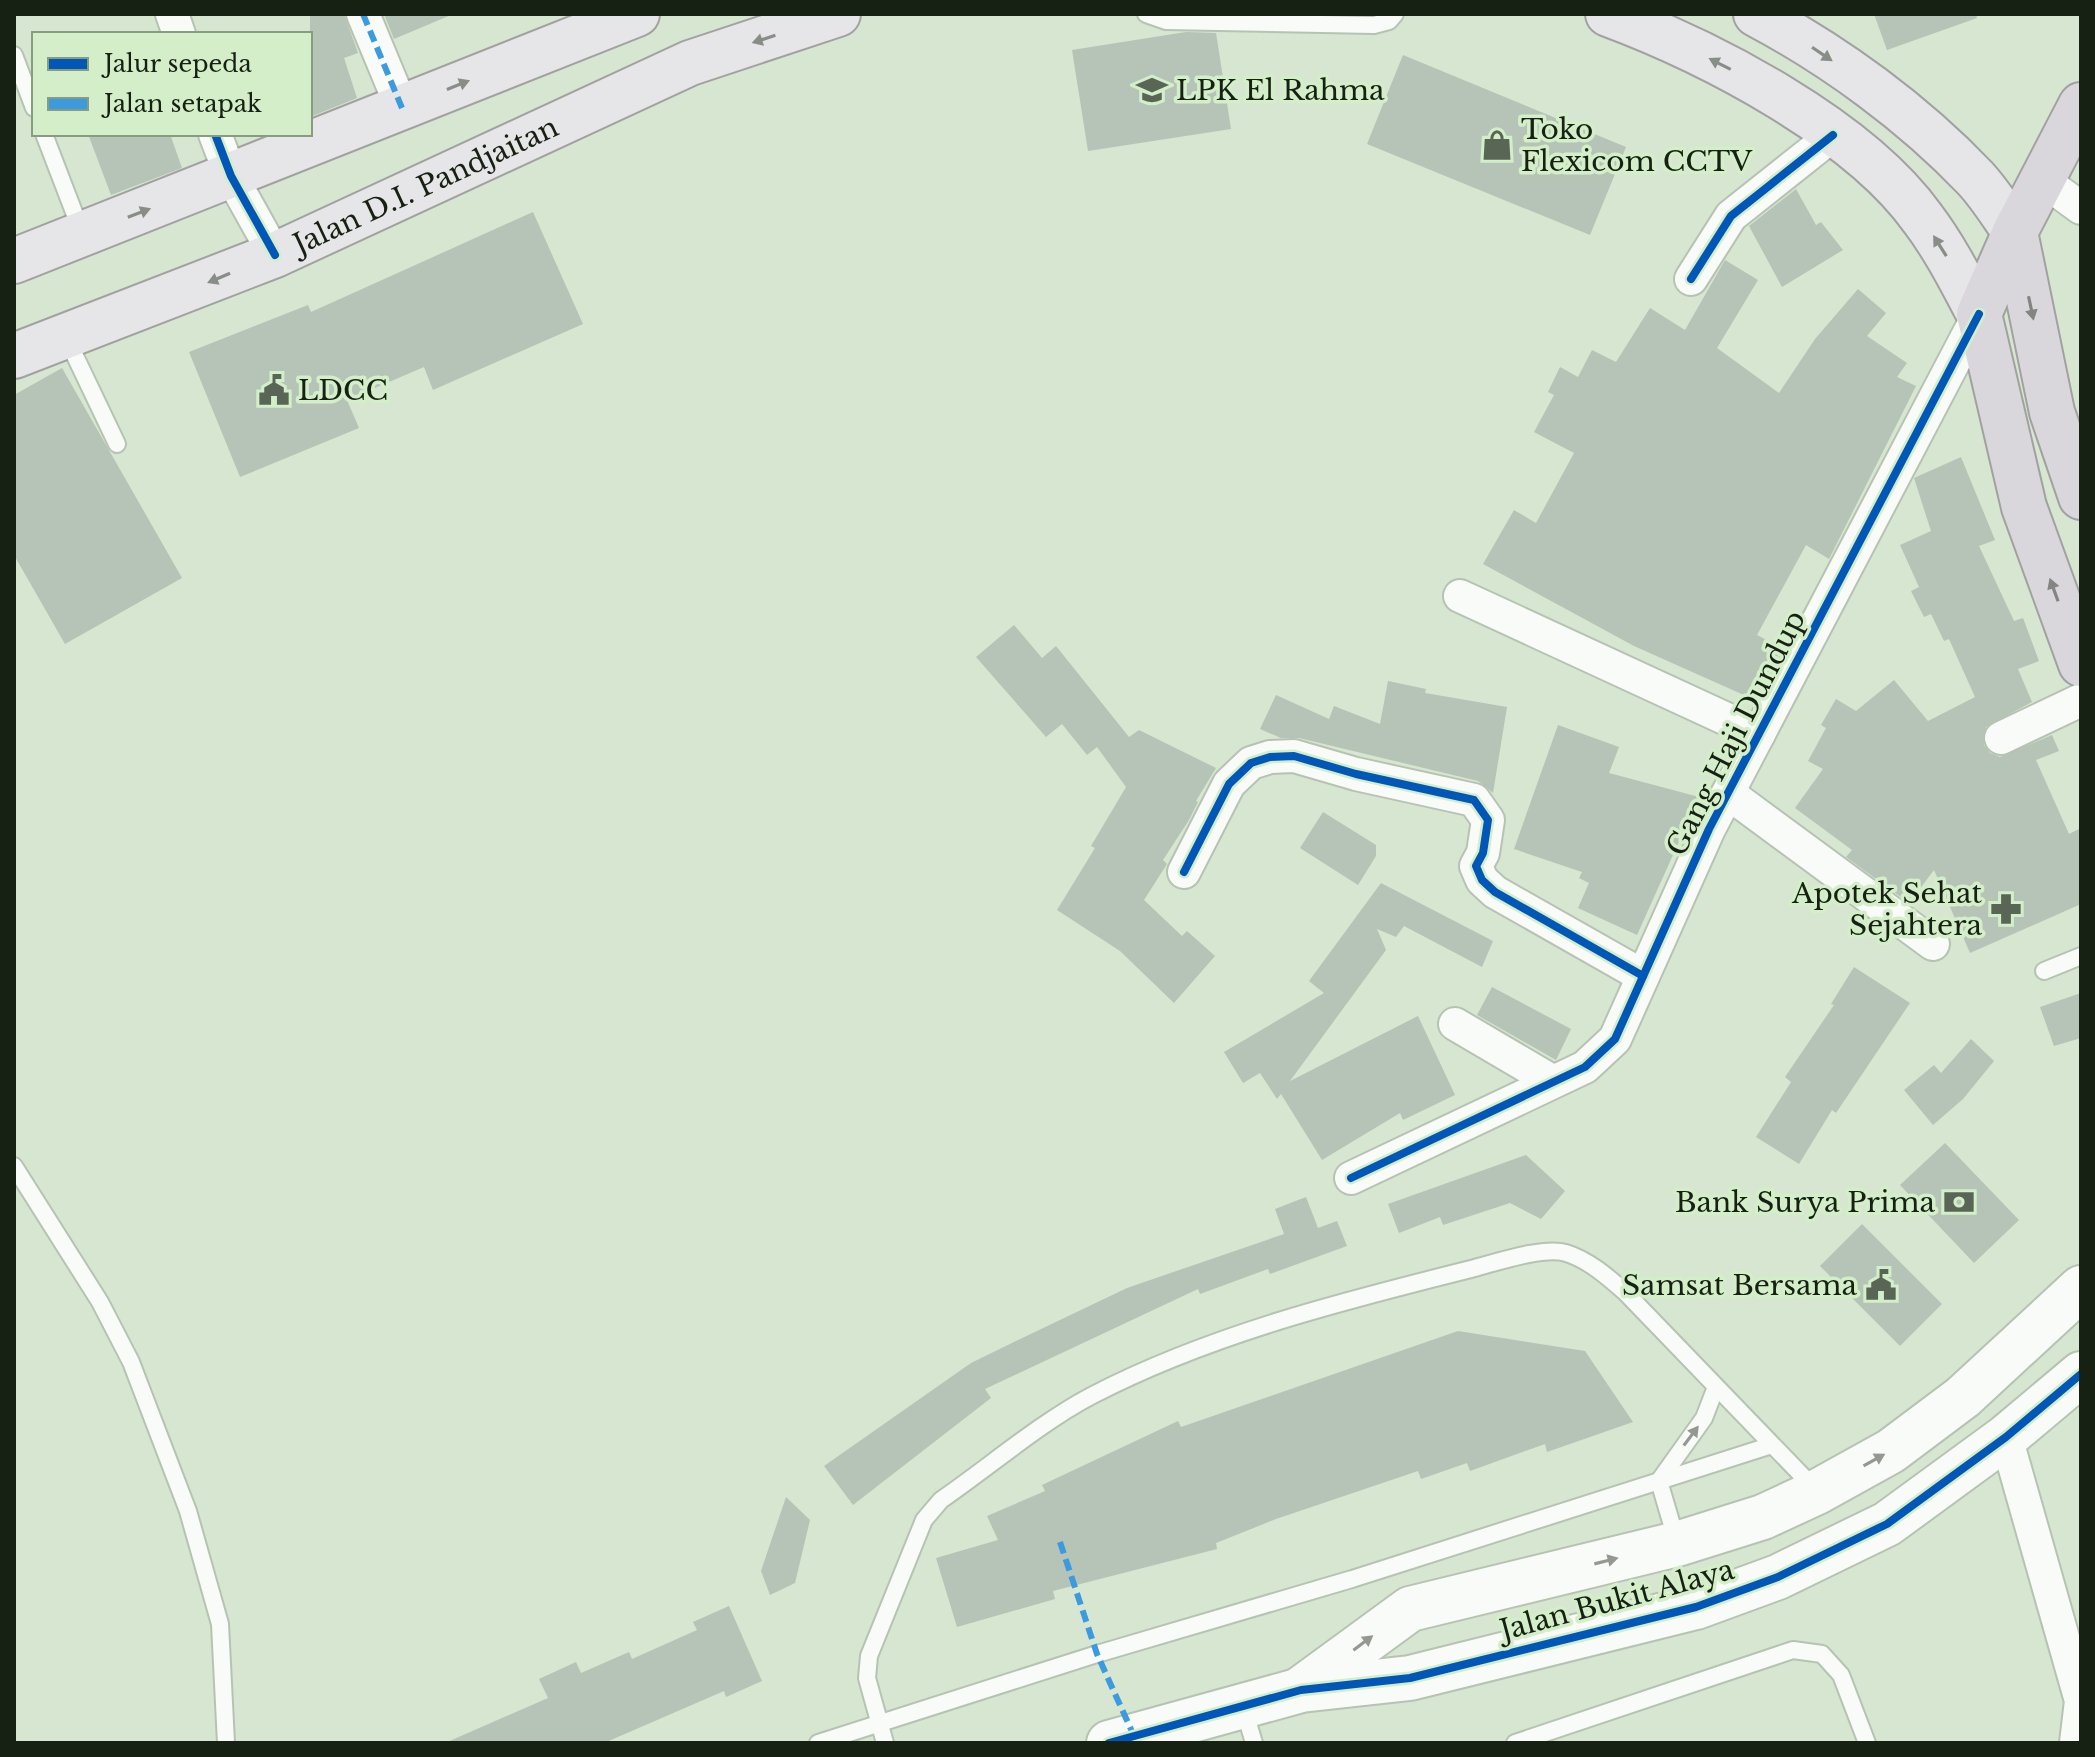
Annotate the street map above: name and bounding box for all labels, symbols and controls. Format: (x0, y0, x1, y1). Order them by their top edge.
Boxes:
legend (32, 32, 312, 136)
one-way arrow (752, 33, 776, 45)
one-way arrow (1812, 47, 1833, 62)
text: Jalur sepeda (101, 49, 252, 78)
one-way arrow (1708, 57, 1731, 70)
school or university icon: LPK El Rahma (1135, 73, 1169, 107)
place label: LPK El Rahma (1176, 73, 1385, 108)
one-way arrow (446, 79, 470, 92)
text: Jalan setapak (101, 89, 262, 118)
street label: Jalan D.I. Pandjaitan (284, 109, 564, 263)
place label: Toko Flexicom CCTV (1521, 112, 1753, 179)
shop icon: Toko Flexicom CCTV (1480, 128, 1514, 162)
one-way arrow (127, 206, 151, 219)
one-way arrow (1934, 235, 1948, 257)
one-way arrow (207, 272, 231, 285)
one-way arrow (2025, 296, 2038, 321)
public building icon: LDCC (257, 373, 291, 407)
place label: LDCC (298, 373, 388, 408)
one-way arrow (2048, 578, 2060, 602)
street label: Gang Haji Dundup (1659, 604, 1813, 862)
place label: Apotek Sehat Sejahtera (1791, 876, 1982, 943)
pharmacy icon: Apotek Sehat Sejahtera (1989, 892, 2023, 926)
place label: Bank Surya Prima (1675, 1185, 1935, 1220)
bank icon: Bank Surya Prima (1942, 1185, 1976, 1219)
place label: Samsat Bersama (1622, 1268, 1857, 1303)
public building icon: Samsat Bersama (1864, 1268, 1898, 1302)
one-way arrow (1683, 1426, 1699, 1446)
one-way arrow (1863, 1453, 1885, 1467)
street label: Jalan Bukit Alaya (1492, 1552, 1738, 1649)
one-way arrow (1594, 1554, 1619, 1567)
one-way arrow (1352, 1635, 1374, 1651)

